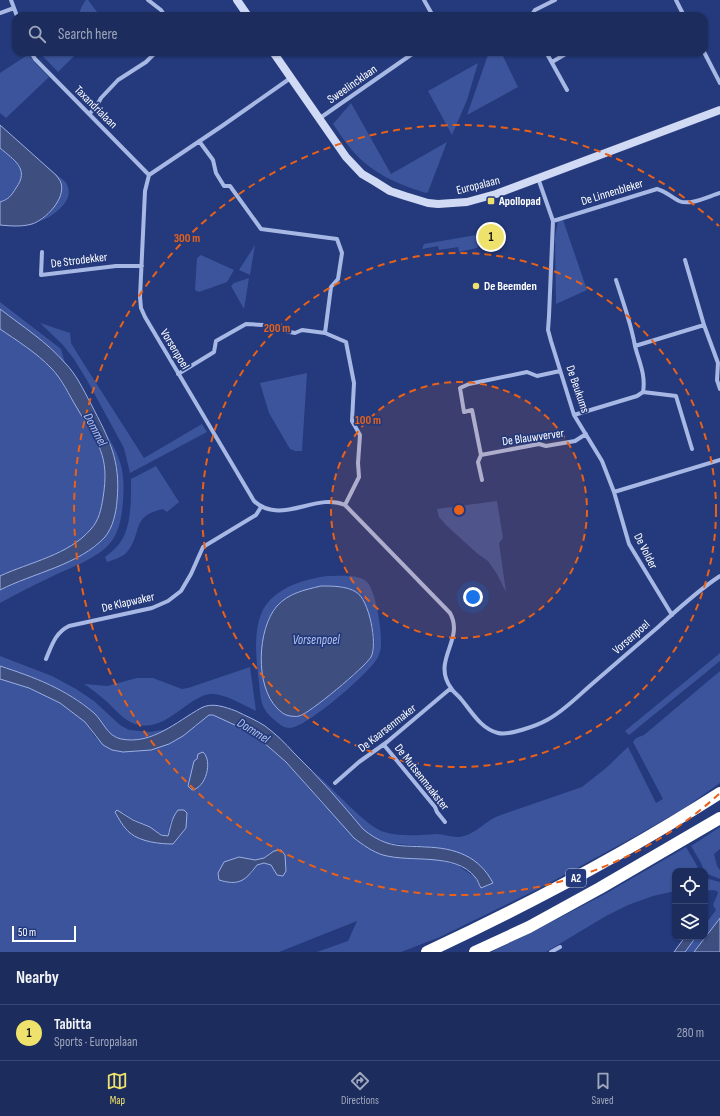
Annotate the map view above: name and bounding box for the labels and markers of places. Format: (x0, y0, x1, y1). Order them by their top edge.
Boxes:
place label: Apollopad (498, 194, 541, 209)
marker: Apollopad (486, 196, 496, 206)
pin: 1 (478, 222, 504, 252)
place label: De Beemden (484, 279, 537, 294)
marker: De Beemden (471, 281, 481, 291)
centre of rings (452, 503, 466, 517)

